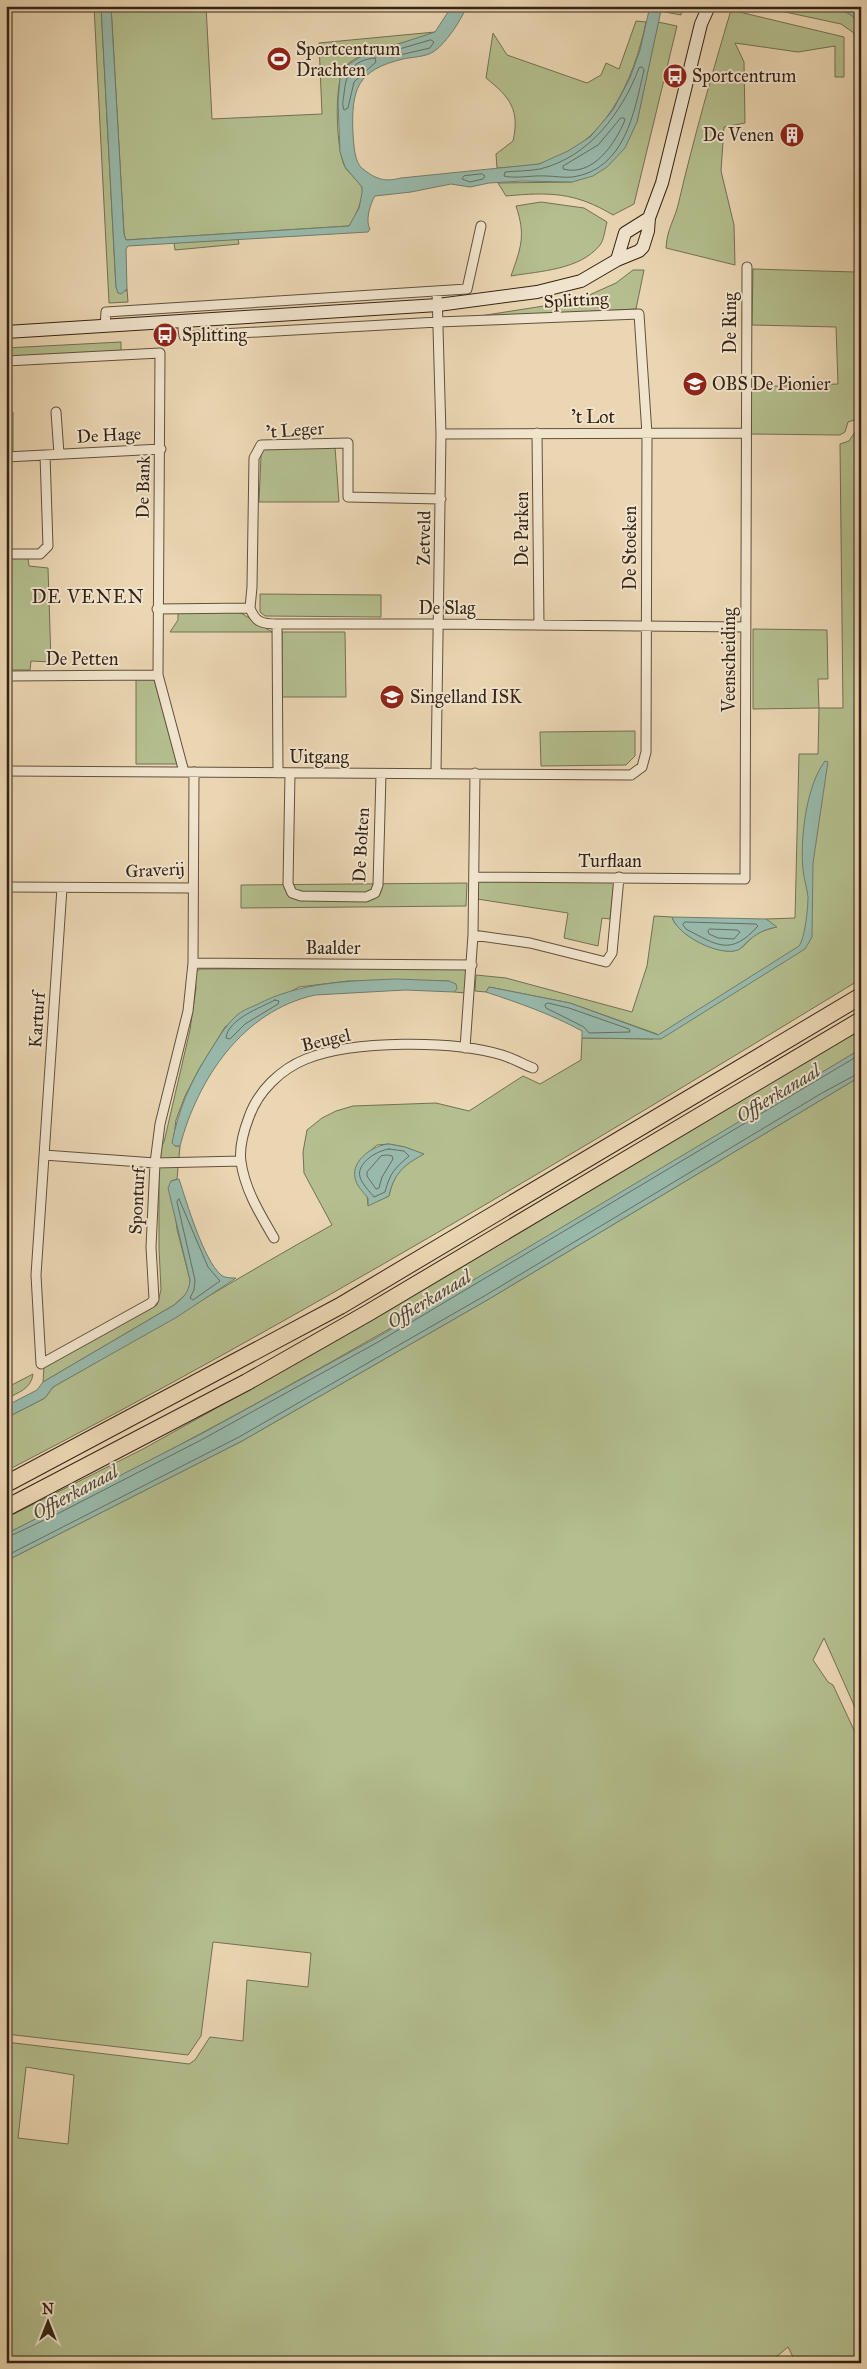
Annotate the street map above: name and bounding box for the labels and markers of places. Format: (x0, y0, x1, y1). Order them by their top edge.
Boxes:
place label: Sportcentrum Drachten (296, 38, 400, 81)
sports icon: Sportcentrum Drachten (266, 46, 292, 72)
bus stop icon: Sportcentrum (662, 63, 688, 89)
place label: Sportcentrum (692, 65, 796, 87)
building icon: De Venen (779, 122, 805, 148)
place label: De Venen (703, 124, 774, 146)
bus stop icon: Splitting (152, 322, 178, 348)
place label: Splitting (182, 324, 247, 347)
school or university icon: OBS De Pionier (682, 371, 708, 397)
place label: OBS De Pionier (712, 373, 831, 395)
school or university icon: Singelland ISK (379, 684, 405, 710)
place label: Singelland ISK (410, 686, 523, 709)

